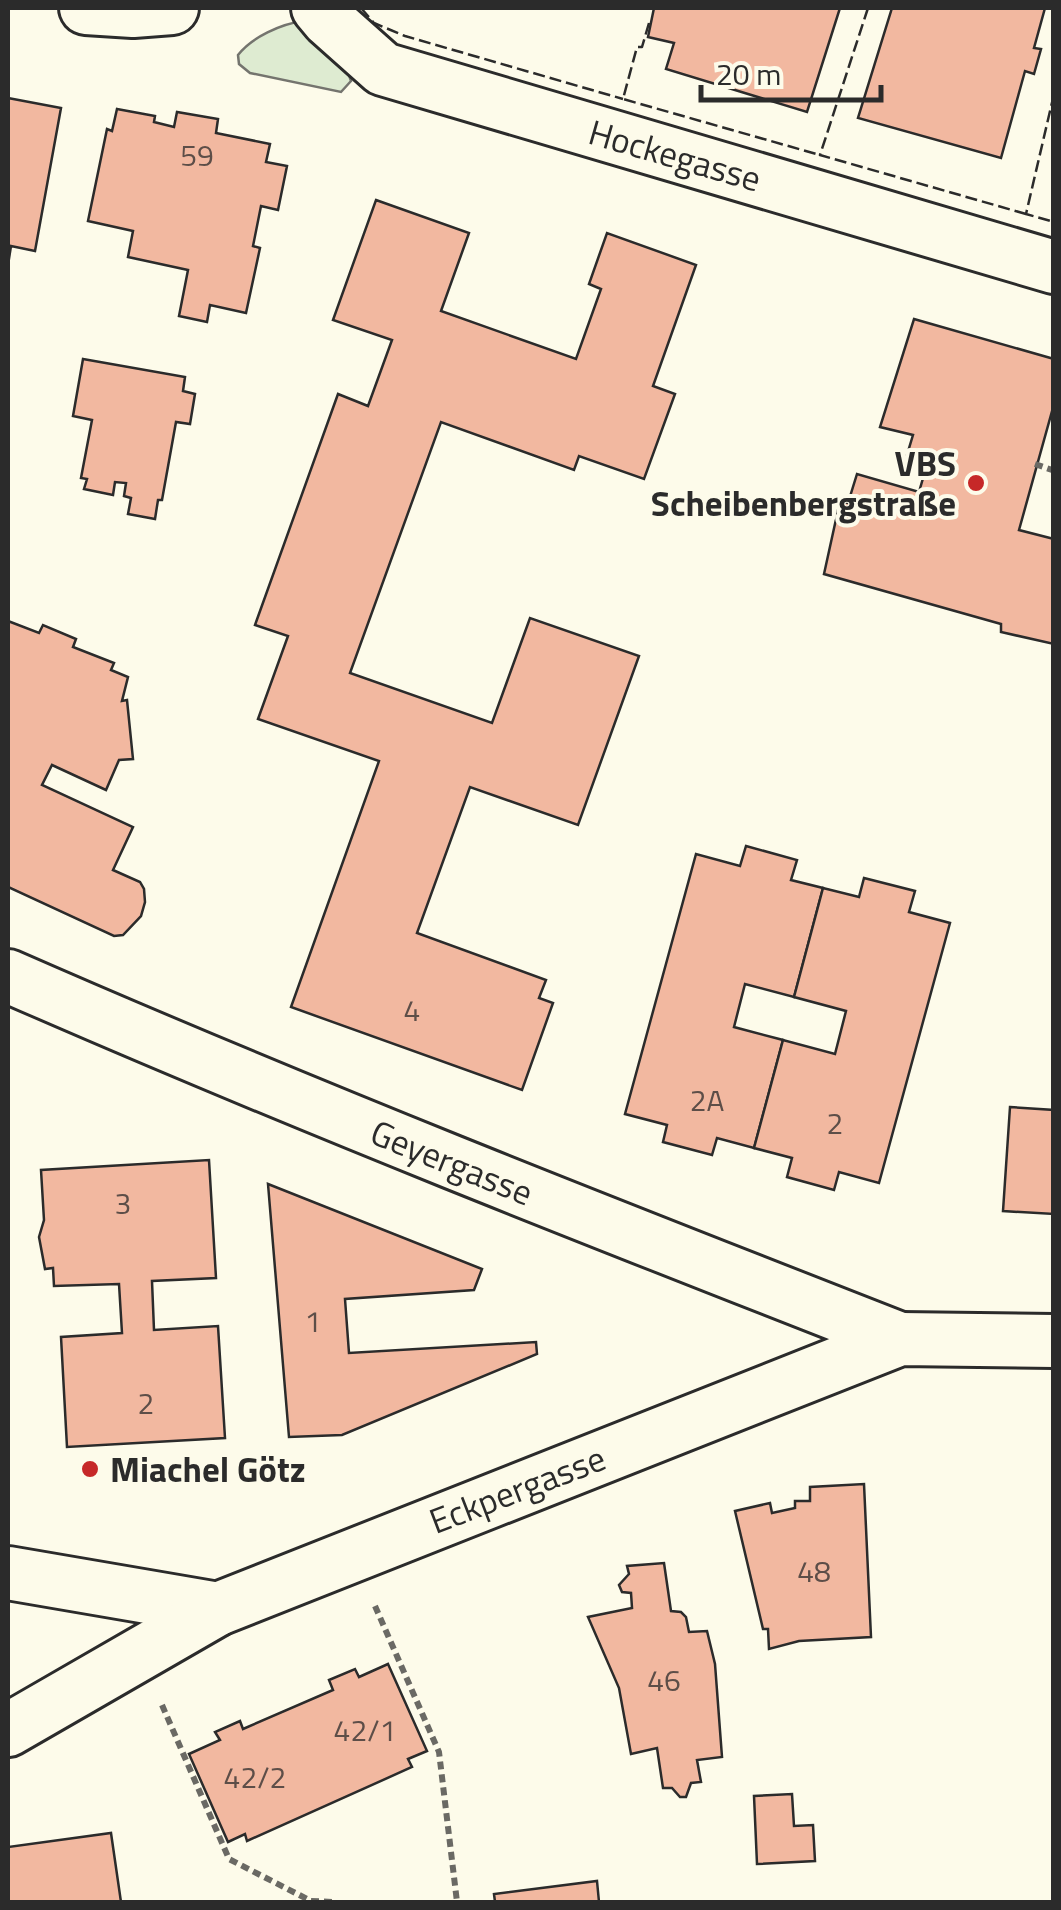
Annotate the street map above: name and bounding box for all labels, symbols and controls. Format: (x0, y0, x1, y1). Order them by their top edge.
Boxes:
scale bar (701, 40, 881, 102)
text: 20 m (716, 51, 781, 97)
street label: Hockegasse (583, 105, 767, 205)
house number: 59 (180, 132, 214, 178)
place label: VBS Scheibenbergstraße (651, 436, 956, 530)
marker: VBS Scheibenbergstraße (965, 472, 987, 494)
house number: 4 (404, 987, 420, 1033)
house number: 2A (690, 1077, 724, 1123)
house number: 2 (827, 1100, 843, 1146)
street label: Geyergasse (363, 1105, 541, 1219)
house number: 3 (115, 1180, 131, 1226)
house number: 1 (305, 1298, 321, 1344)
house number: 2 (138, 1380, 154, 1426)
street label: Eckpergasse (421, 1431, 613, 1547)
place label: Miachel Götz (110, 1442, 306, 1496)
marker: Miachel Götz (79, 1458, 101, 1480)
house number: 48 (797, 1548, 831, 1594)
house number: 46 (647, 1657, 681, 1703)
house number: 42/1 (334, 1707, 396, 1753)
house number: 42/2 (224, 1754, 286, 1800)

